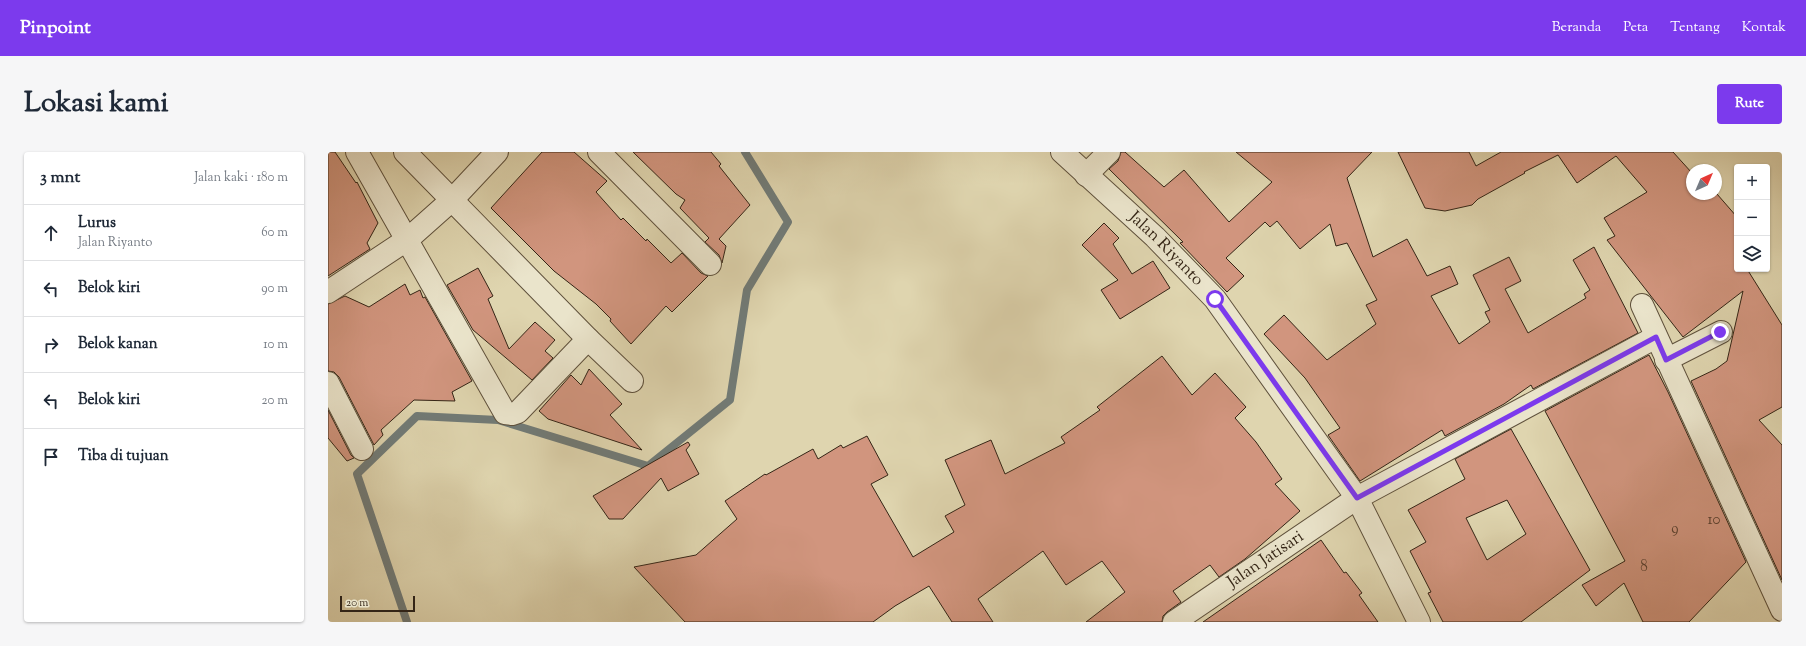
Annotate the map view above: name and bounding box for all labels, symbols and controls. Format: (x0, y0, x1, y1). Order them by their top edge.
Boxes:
text: Pinpoint (20, 15, 91, 42)
text: Beranda (1552, 18, 1601, 38)
text: Peta (1623, 18, 1648, 38)
text: Tentang (1670, 18, 1720, 38)
text: Kontak (1742, 18, 1786, 38)
text: Lokasi kami (24, 84, 168, 124)
button: Rute (1717, 84, 1782, 124)
north arrow (1686, 164, 1722, 200)
map controls (1734, 164, 1770, 272)
button: + (1734, 164, 1770, 200)
text: 3 mnt (40, 166, 80, 190)
text: Jalan kaki · 180 m (194, 169, 288, 187)
button: − (1734, 200, 1770, 236)
street label: Jalan Riyanto (1122, 205, 1209, 292)
text: Lurus (78, 213, 116, 234)
icon: ahead (40, 222, 62, 244)
text: 60 m (261, 224, 288, 242)
text: Jalan Riyanto (78, 234, 152, 252)
button: layers (1734, 236, 1770, 272)
icon: left (40, 278, 62, 300)
text: Belok kiri (78, 278, 140, 299)
text: 90 m (261, 280, 288, 298)
route start (1206, 290, 1224, 308)
route end (1711, 323, 1729, 341)
icon: right (40, 334, 62, 356)
text: Belok kanan (78, 334, 158, 355)
text: 10 m (263, 336, 288, 354)
icon: left (40, 390, 62, 412)
text: Belok kiri (78, 390, 140, 411)
text: 20 m (262, 392, 288, 410)
icon: arrive (40, 446, 62, 468)
text: Tiba di tujuan (78, 446, 169, 467)
house number: 10 (1708, 510, 1721, 531)
house number: 9 (1671, 519, 1679, 540)
street label: Jalan Jatisari (1222, 525, 1309, 595)
house number: 8 (1640, 557, 1648, 578)
scale bar (340, 594, 415, 613)
text: 20 m (346, 595, 368, 611)

